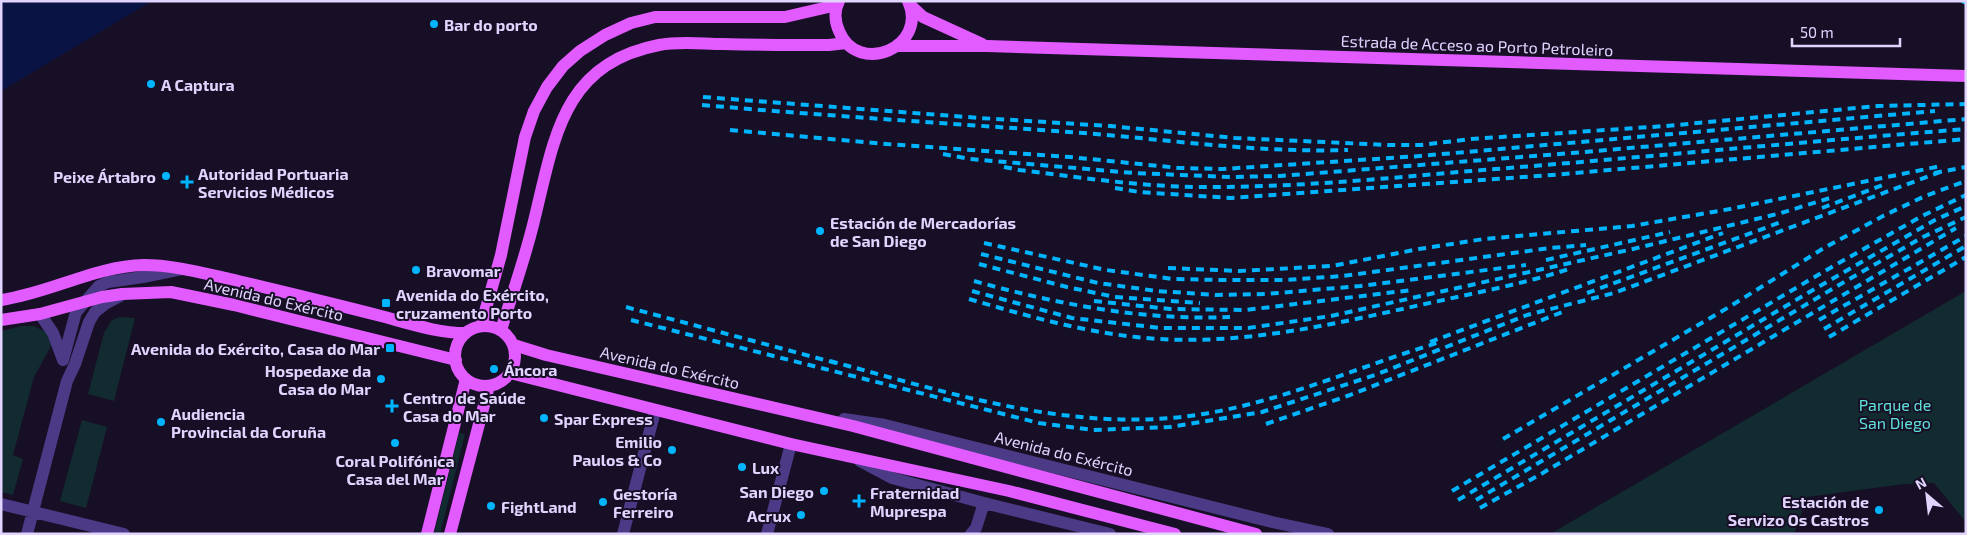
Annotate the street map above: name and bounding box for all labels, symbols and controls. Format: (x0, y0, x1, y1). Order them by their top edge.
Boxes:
place label: Bar do porto (444, 15, 538, 34)
scale bar (1792, 15, 1900, 47)
marker: Bar do porto (428, 18, 440, 30)
text: 50 m (1800, 23, 1834, 41)
street label: Estrada de Acceso ao Porto Petroleiro (1340, 31, 1614, 59)
place label: A Captura (161, 75, 235, 94)
marker: A Captura (145, 78, 157, 90)
place label: Autoridad Portuaria Servicios Médicos (198, 164, 349, 201)
place label: Peixe Ártabro (53, 167, 156, 186)
marker: Peixe Ártabro (160, 170, 172, 182)
marker: Autoridad Portuaria Servicios Médicos (180, 175, 194, 189)
place label: Estación de Mercadorías de San Diego (830, 213, 1016, 250)
marker: Estación de Mercadorías de San Diego (814, 225, 826, 237)
place label: Bravomar (426, 261, 501, 280)
marker: Bravomar (410, 264, 422, 276)
street label: Avenida do Exército (203, 274, 345, 324)
place label: Avenida do Exército, cruzamento Porto (396, 285, 549, 322)
marker: Avenida do Exército, cruzamento Porto (380, 297, 392, 309)
place label: Avenida do Exército, Casa do Mar (131, 339, 380, 358)
marker: Avenida do Exército, Casa do Mar (384, 342, 396, 354)
street label: Avenida do Exército (599, 342, 741, 392)
place label: Áncora (504, 360, 557, 379)
place label: Hospedaxe da Casa do Mar (265, 361, 371, 398)
marker: Áncora (488, 363, 500, 375)
marker: Hospedaxe da Casa do Mar (375, 373, 387, 385)
place label: Centro de Saúde Casa do Mar (403, 388, 526, 425)
park label: Parque de San Diego (1859, 395, 1931, 432)
marker: Centro de Saúde Casa do Mar (385, 399, 399, 413)
place label: Audiencia Provincial da Coruña (171, 404, 326, 441)
place label: Spar Express (554, 409, 653, 428)
marker: Spar Express (538, 412, 550, 424)
marker: Audiencia Provincial da Coruña (155, 416, 167, 428)
street label: Avenida do Exército (993, 427, 1135, 479)
place label: Emilio Paulos & Co (572, 432, 662, 469)
marker: Coral Polifónica Casa del Mar (389, 437, 401, 449)
marker: Emilio Paulos & Co (666, 444, 678, 456)
place label: Coral Polifónica Casa del Mar (335, 451, 455, 488)
place label: Lux (752, 458, 779, 477)
marker: Lux (736, 461, 748, 473)
north arrow (1902, 470, 1952, 520)
text: N (1912, 473, 1929, 493)
place label: San Diego (739, 482, 814, 501)
place label: Fraternidad Muprespa (870, 483, 959, 520)
place label: Gestoría Ferreiro (613, 484, 677, 521)
marker: San Diego (818, 485, 830, 497)
place label: Estación de Servizo Os Castros (1728, 492, 1869, 529)
marker: Fraternidad Muprespa (852, 494, 866, 508)
marker: Gestoría Ferreiro (597, 496, 609, 508)
place label: FightLand (501, 497, 577, 516)
marker: FightLand (485, 500, 497, 512)
marker: Estación de Servizo Os Castros (1873, 504, 1885, 516)
place label: Acrux (747, 506, 791, 525)
marker: Acrux (795, 509, 807, 521)

